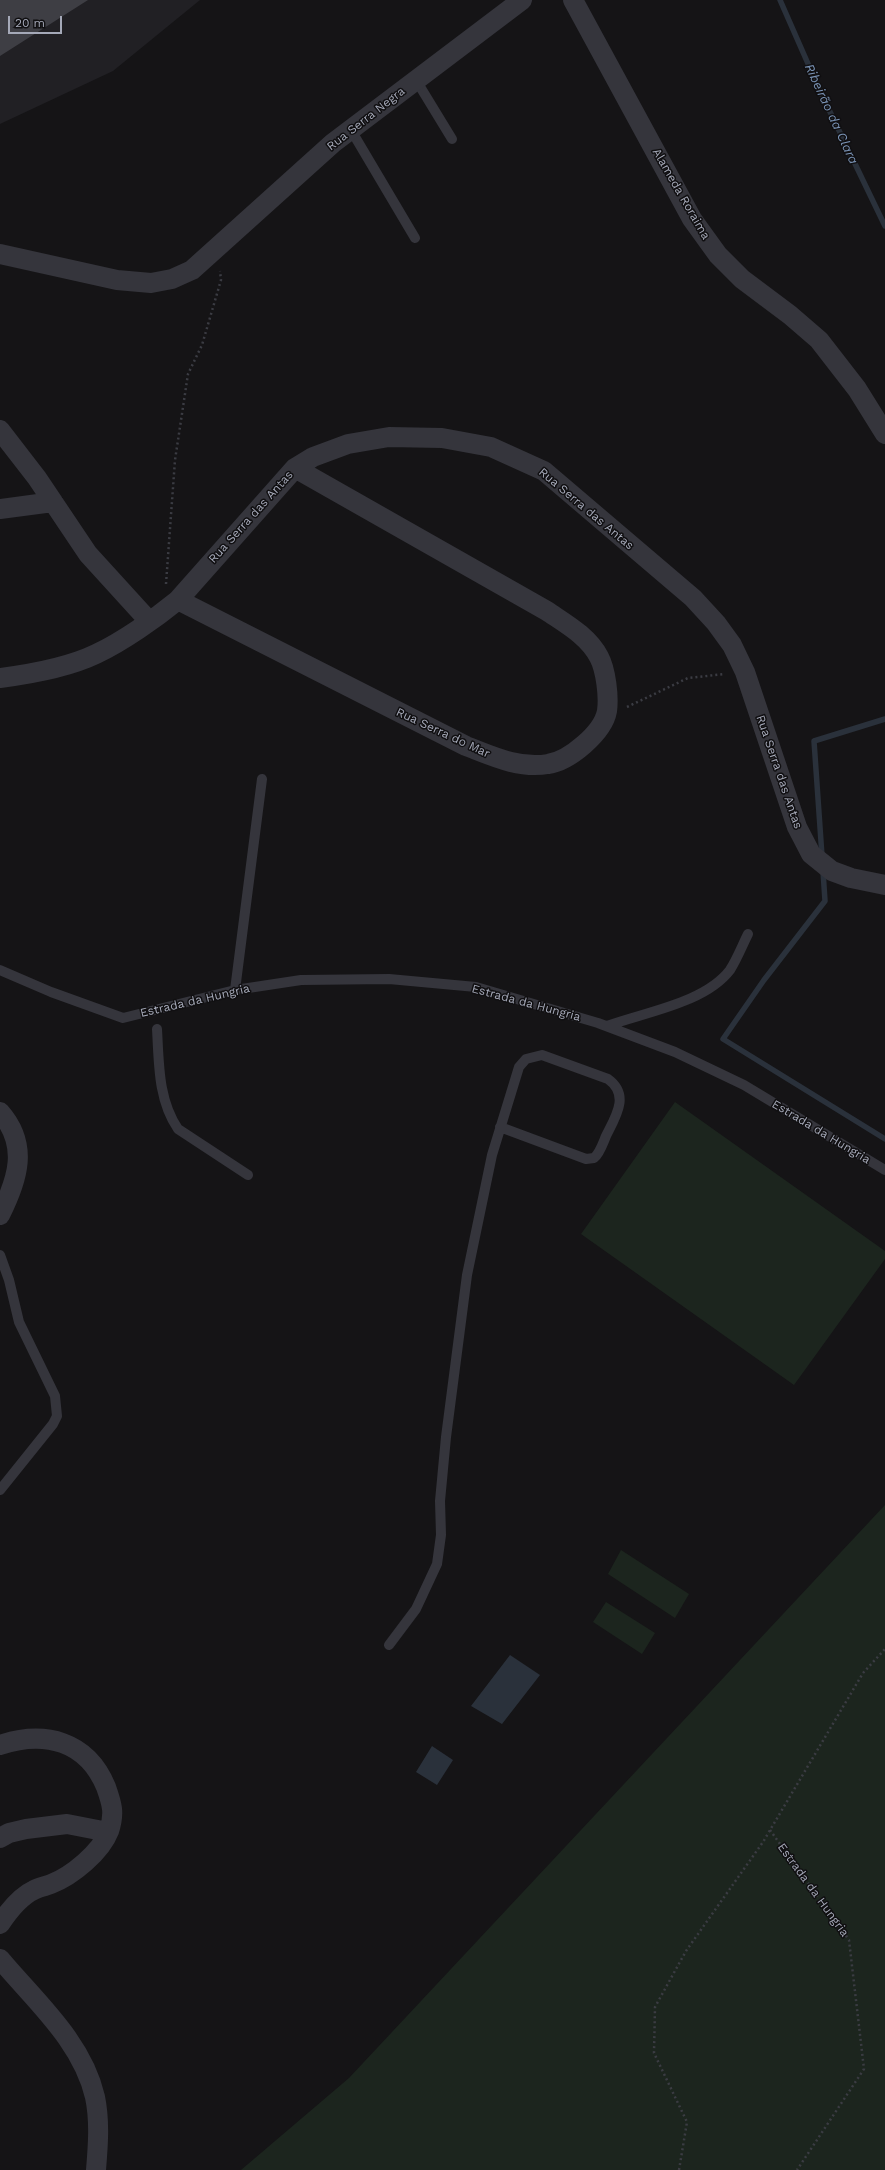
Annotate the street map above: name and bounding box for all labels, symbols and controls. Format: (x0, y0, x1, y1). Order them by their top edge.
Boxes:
scale bar (10, 8, 64, 34)
text: 20 m (15, 16, 45, 30)
water label: Ribeirão da Clara (801, 61, 861, 167)
street label: Rua Serra Negra (324, 84, 408, 154)
street label: Alameda Roraima (649, 146, 713, 242)
street label: Rua Serra das Antas (536, 465, 636, 553)
street label: Rua Serra das Antas (206, 468, 296, 566)
street label: Rua Serra do Mar (394, 705, 492, 761)
street label: Rua Serra das Antas (753, 713, 805, 831)
street label: Estrada da Hungria (139, 981, 251, 1021)
street label: Estrada da Hungria (470, 982, 582, 1024)
street label: Estrada da Hungria (769, 1097, 873, 1167)
street label: Estrada da Hungria (774, 1840, 852, 1940)

